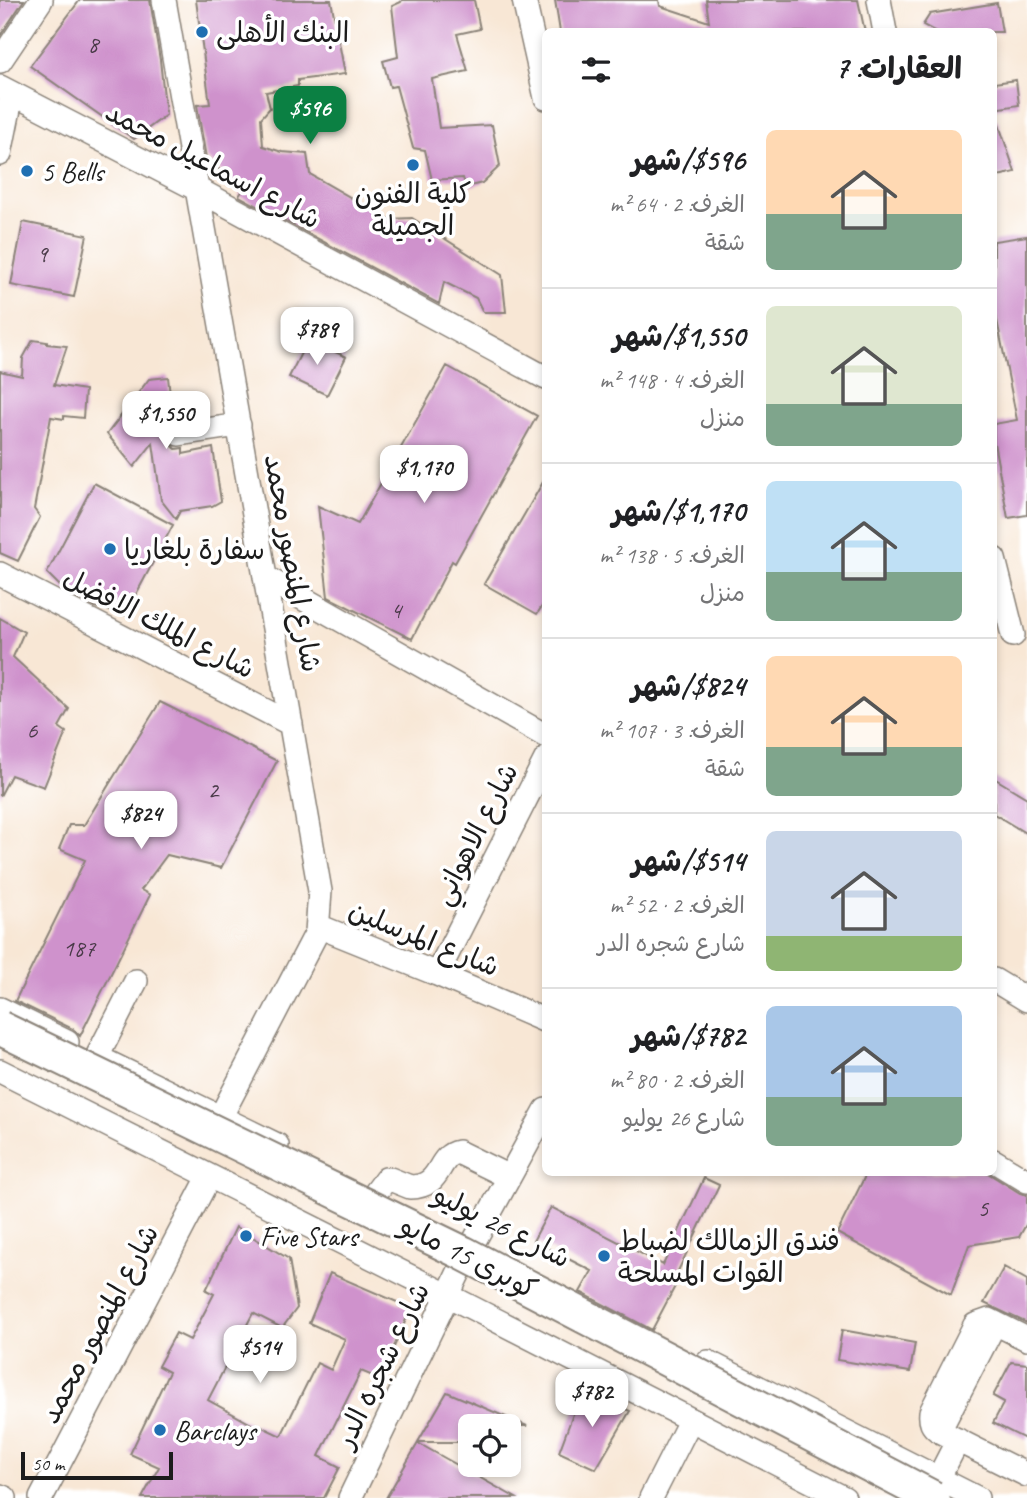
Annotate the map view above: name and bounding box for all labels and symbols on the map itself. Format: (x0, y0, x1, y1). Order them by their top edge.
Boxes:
place label: البنك الأهلى (216, 14, 349, 50)
marker: البنك الأهلى (194, 24, 210, 40)
house number: 8 (88, 29, 101, 59)
pin: $596 (269, 86, 351, 146)
street label: شارع اسماعيل محمد (99, 94, 326, 238)
place label: 5 Bells (41, 154, 106, 189)
marker: كلية الفنون الجميلة (405, 157, 421, 173)
marker: 5 Bells (19, 163, 35, 179)
place label: كلية الفنون الجميلة (355, 176, 471, 243)
house number: 9 (37, 239, 50, 269)
pin: $789 (276, 308, 358, 367)
pin: $1,550 (109, 392, 223, 451)
pin: $1,170 (367, 446, 481, 505)
street label: شارع المنصور محمد (255, 451, 329, 675)
place label: سفارة بلغاريا (124, 532, 265, 567)
marker: سفارة بلغاريا (102, 541, 118, 557)
street label: شارع الملك الافضل (57, 560, 261, 688)
house number: 4 (391, 595, 404, 625)
house number: 6 (27, 715, 39, 745)
street label: شارع الاهواني (424, 757, 532, 914)
house number: 2 (208, 775, 221, 805)
pin: $824 (100, 792, 182, 851)
street label: شارع المرسلين (343, 892, 504, 986)
house number: 187 (63, 933, 96, 963)
street label: شارع 26 يوليو (425, 1176, 576, 1277)
house number: 5 (978, 1193, 990, 1223)
street label: كوبرى 15 مايو (392, 1207, 544, 1307)
street label: شارع المنصور محمد (32, 1218, 168, 1431)
place label: Five Stars (260, 1219, 360, 1254)
place label: فندق الزمالك لضباط القوات المسلحة (618, 1223, 840, 1290)
marker: Five Stars (238, 1228, 254, 1244)
marker: فندق الزمالك لضباط القوات المسلحة (596, 1248, 612, 1264)
street label: شارع شجره الدر (326, 1277, 439, 1456)
pin: $514 (219, 1326, 301, 1385)
pin: $782 (551, 1370, 633, 1429)
place label: Barclays (174, 1413, 258, 1448)
marker: Barclays (152, 1422, 168, 1438)
scale bar (21, 1449, 173, 1481)

